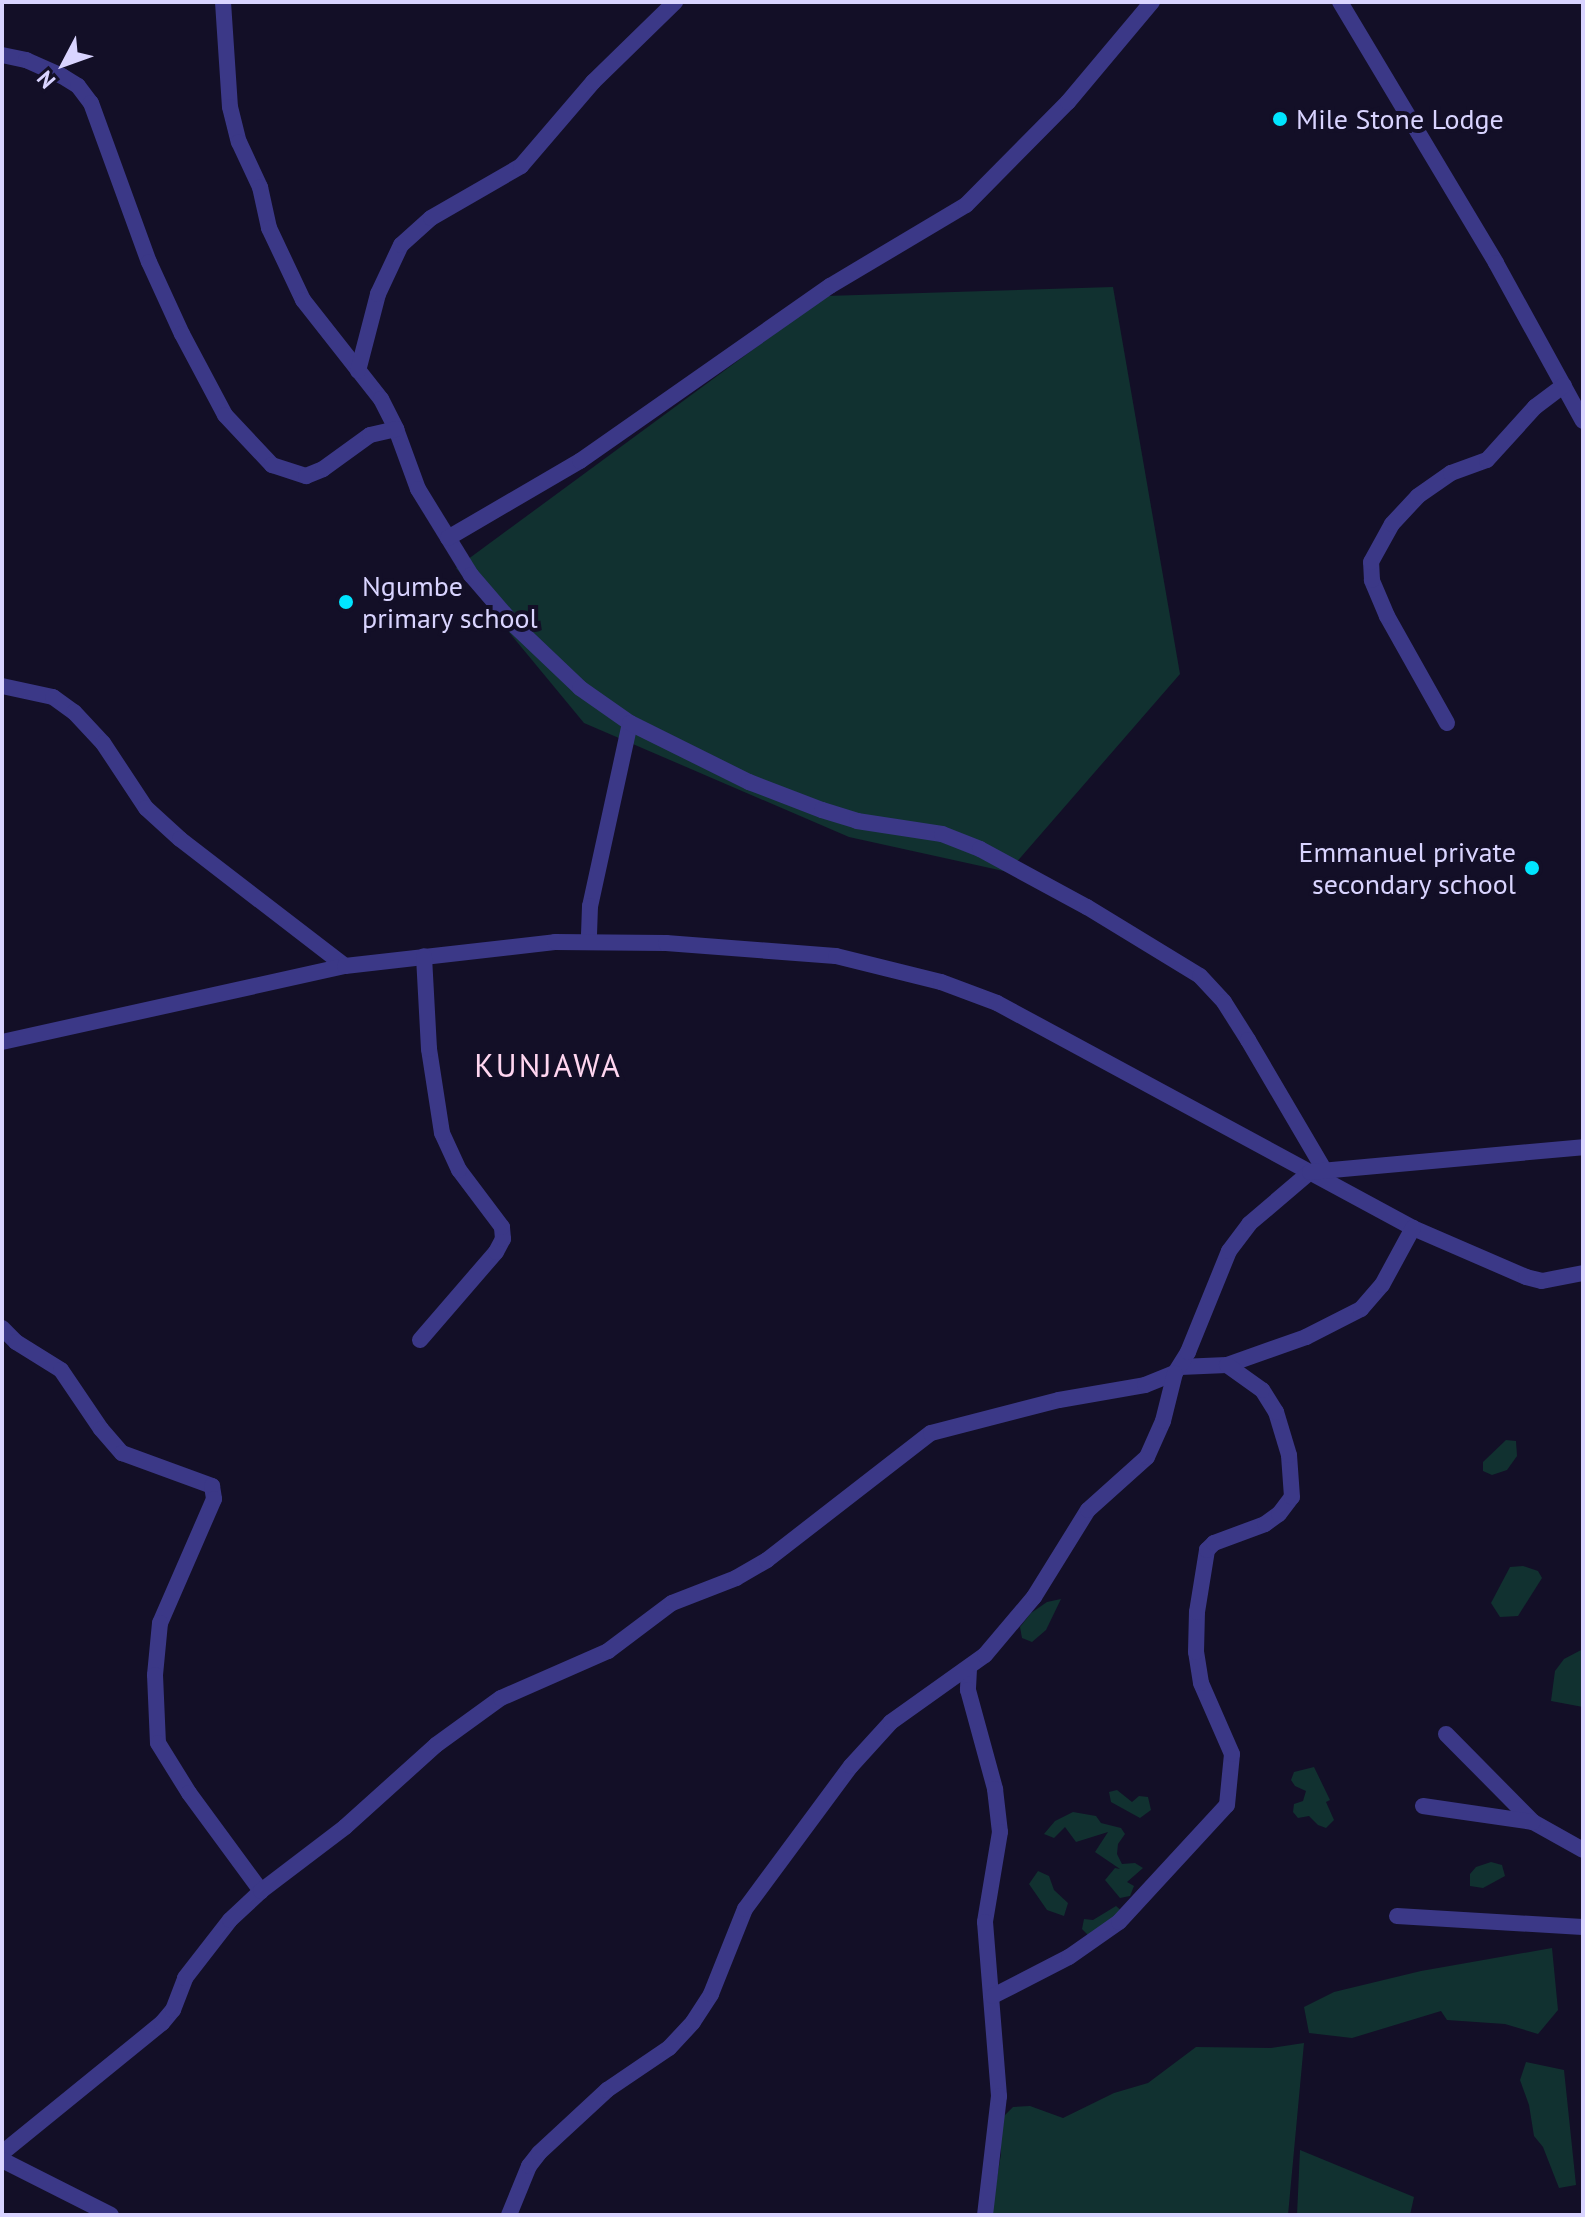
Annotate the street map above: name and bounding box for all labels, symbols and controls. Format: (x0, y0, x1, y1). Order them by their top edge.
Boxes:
north arrow (24, 24, 104, 104)
text: N (31, 65, 61, 94)
place label: Mile Stone Lodge (1296, 102, 1504, 136)
marker: Mile Stone Lodge (1271, 110, 1289, 128)
place label: Ngumbe primary school (362, 569, 539, 635)
marker: Ngumbe primary school (337, 593, 355, 611)
place label: Emmanuel private secondary school (1298, 835, 1516, 901)
marker: Emmanuel private secondary school (1523, 859, 1541, 877)
district label: KUNJAWA (474, 1046, 622, 1084)

